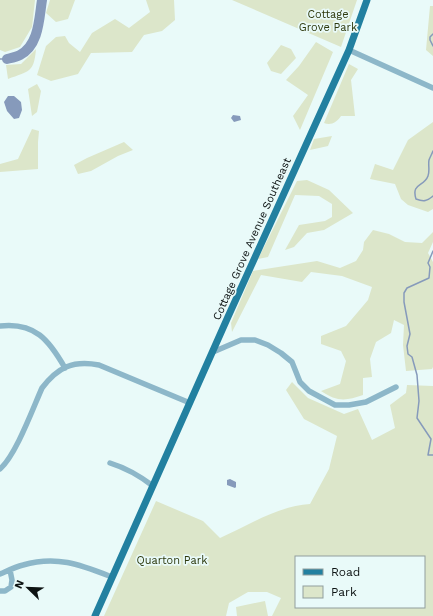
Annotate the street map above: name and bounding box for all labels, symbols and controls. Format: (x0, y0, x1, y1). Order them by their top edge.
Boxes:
park label: Cottage Grove Park (299, 8, 357, 34)
street label: Cottage Grove Avenue Southeast (210, 155, 294, 322)
park label: Quarton Park (137, 554, 207, 567)
legend (295, 556, 425, 608)
text: Road (331, 565, 360, 579)
north arrow (8, 568, 48, 608)
text: N (12, 578, 27, 591)
text: Park (331, 585, 357, 599)

